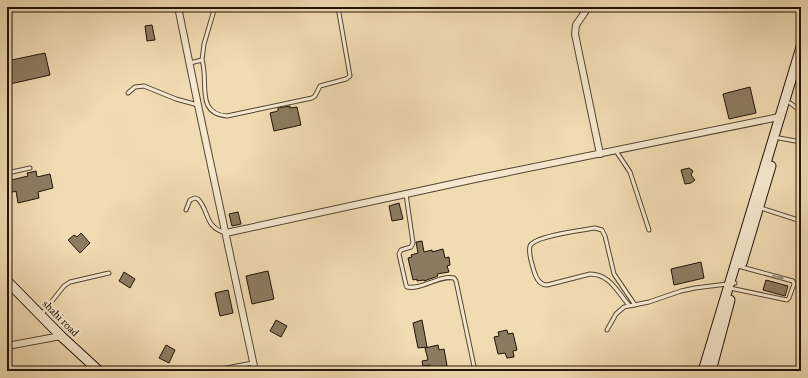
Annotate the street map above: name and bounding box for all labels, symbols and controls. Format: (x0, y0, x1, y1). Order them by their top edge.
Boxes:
one-way arrow (772, 274, 784, 280)
street label: shahi road (40, 297, 82, 340)

